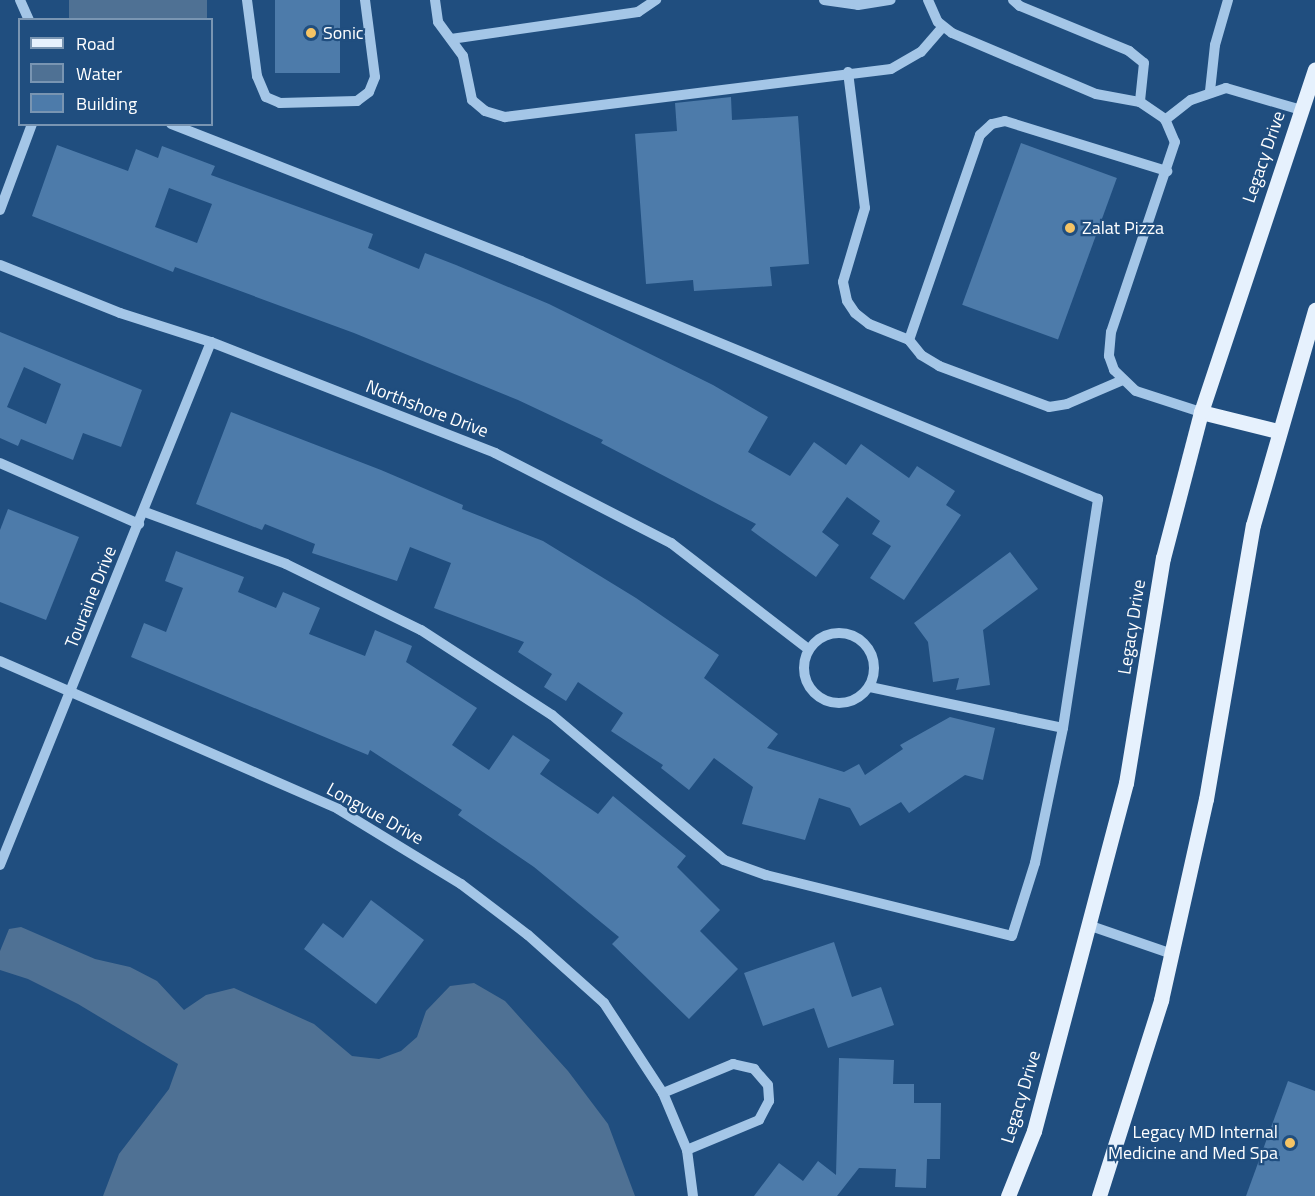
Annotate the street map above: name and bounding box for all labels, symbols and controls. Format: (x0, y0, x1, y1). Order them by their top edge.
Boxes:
legend (18, 18, 213, 126)
place label: Sonic (323, 22, 364, 44)
marker: Sonic (304, 26, 318, 40)
text: Road (76, 30, 115, 57)
text: Water (76, 60, 122, 87)
text: Building (76, 90, 137, 117)
street label: Legacy Drive (1238, 108, 1290, 206)
place label: Zalat Pizza (1082, 217, 1164, 239)
marker: Zalat Pizza (1063, 221, 1077, 235)
street label: Northshore Drive (363, 376, 491, 442)
street label: Touraine Drive (61, 543, 121, 651)
street label: Legacy Drive (1114, 578, 1150, 676)
street label: Longvue Drive (323, 778, 427, 850)
street label: Legacy Drive (997, 1048, 1045, 1146)
place label: Legacy MD Internal Medicine and Med Spa (1108, 1122, 1278, 1164)
marker: Legacy MD Internal Medicine and Med Spa (1283, 1136, 1297, 1150)

